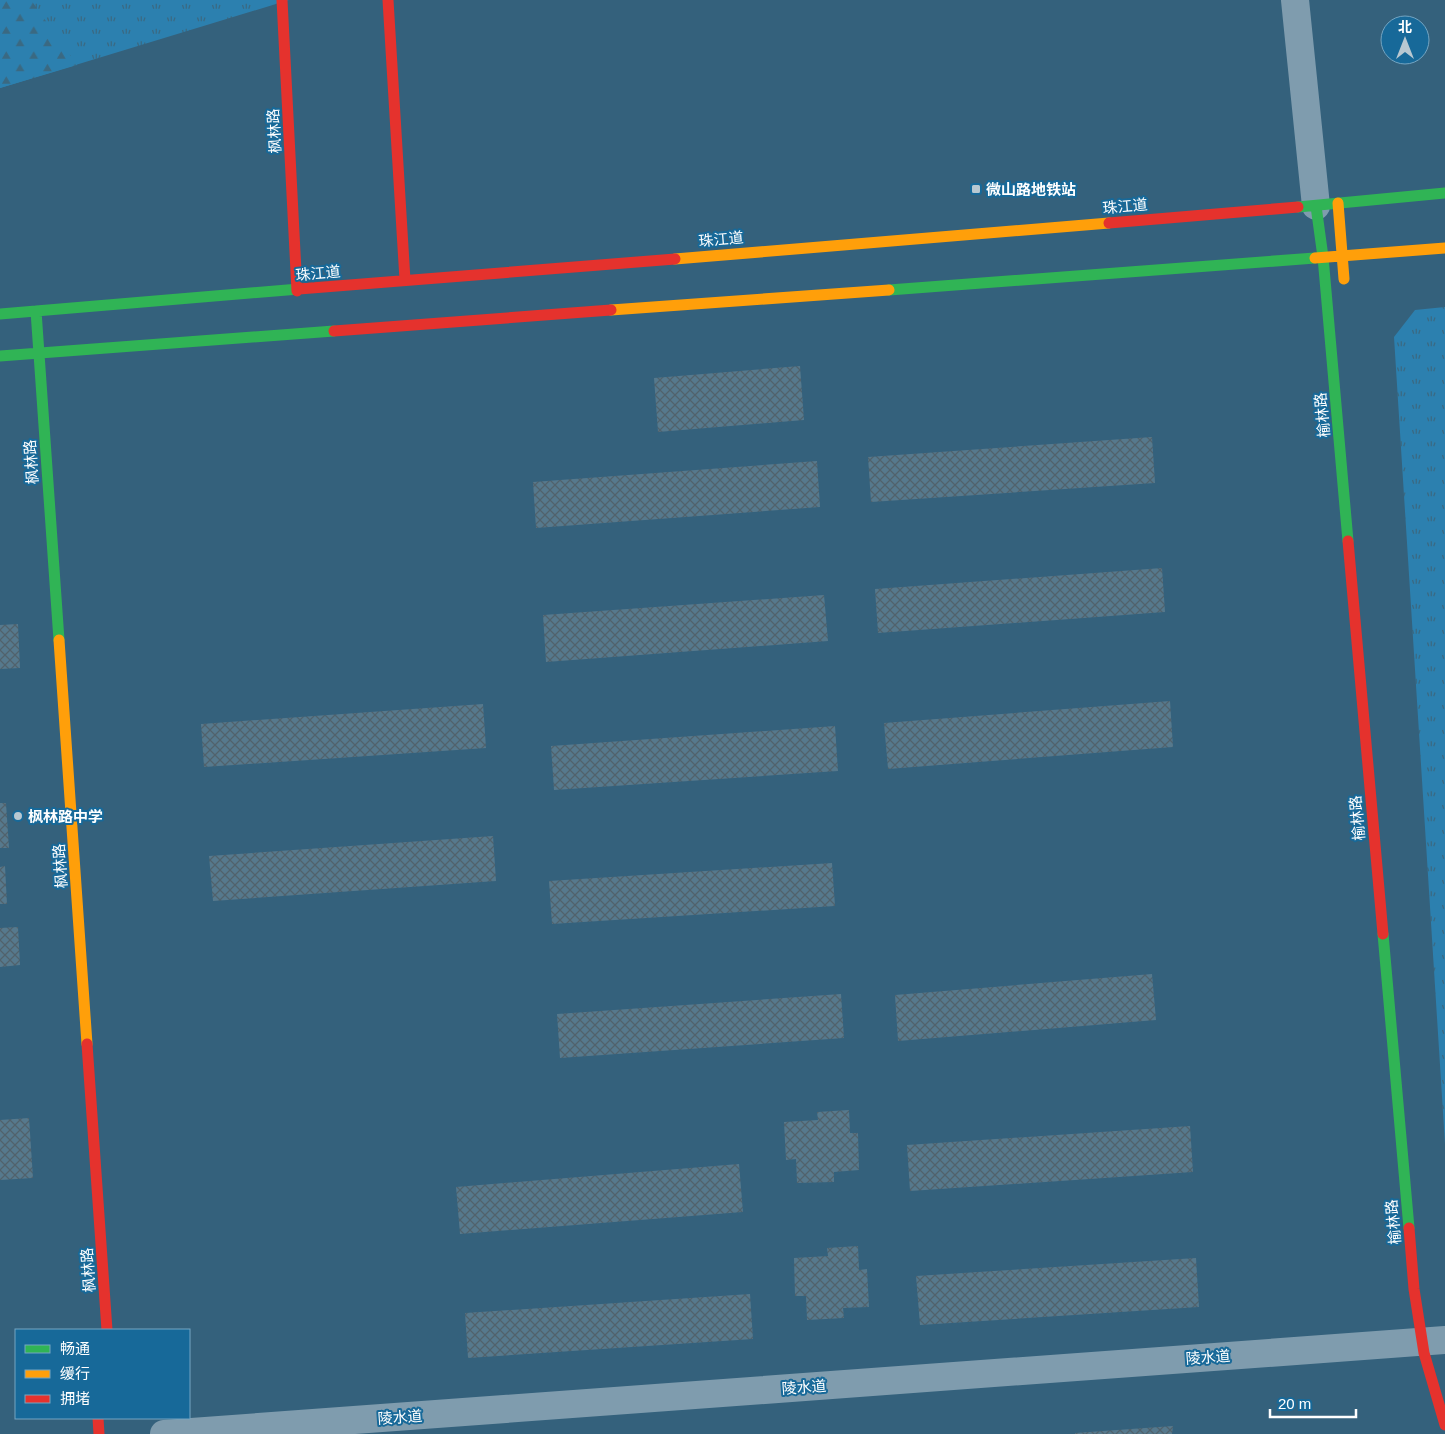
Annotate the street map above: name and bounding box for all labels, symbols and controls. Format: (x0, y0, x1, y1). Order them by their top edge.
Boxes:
north arrow (1380, 15, 1430, 65)
text: 北 (1398, 19, 1412, 35)
street label: 枫林路 (264, 108, 284, 154)
place label: 微山路地铁站 (986, 181, 1076, 198)
marker: 微山路地铁站 (970, 183, 982, 195)
street label: 珠江道 (1102, 196, 1148, 216)
street label: 珠江道 (698, 229, 744, 249)
street label: 珠江道 (295, 263, 341, 283)
street label: 榆林路 (1312, 392, 1332, 438)
street label: 枫林路 (21, 439, 41, 485)
street label: 榆林路 (1347, 795, 1367, 841)
place label: 枫林路中学 (28, 808, 103, 825)
marker: 枫林路中学 (12, 810, 24, 822)
street label: 枫林路 (50, 843, 70, 889)
street label: 榆林路 (1383, 1199, 1403, 1245)
street label: 枫林路 (78, 1247, 98, 1293)
legend (15, 1329, 190, 1419)
text: 畅通 (60, 1340, 90, 1357)
street label: 陵水道 (1185, 1347, 1231, 1367)
text: 缓行 (60, 1365, 90, 1382)
street label: 陵水道 (781, 1377, 827, 1397)
scale bar (1270, 1386, 1356, 1418)
text: 拥堵 (60, 1390, 90, 1407)
text: 20 m (1278, 1395, 1311, 1412)
street label: 陵水道 (377, 1407, 423, 1427)

